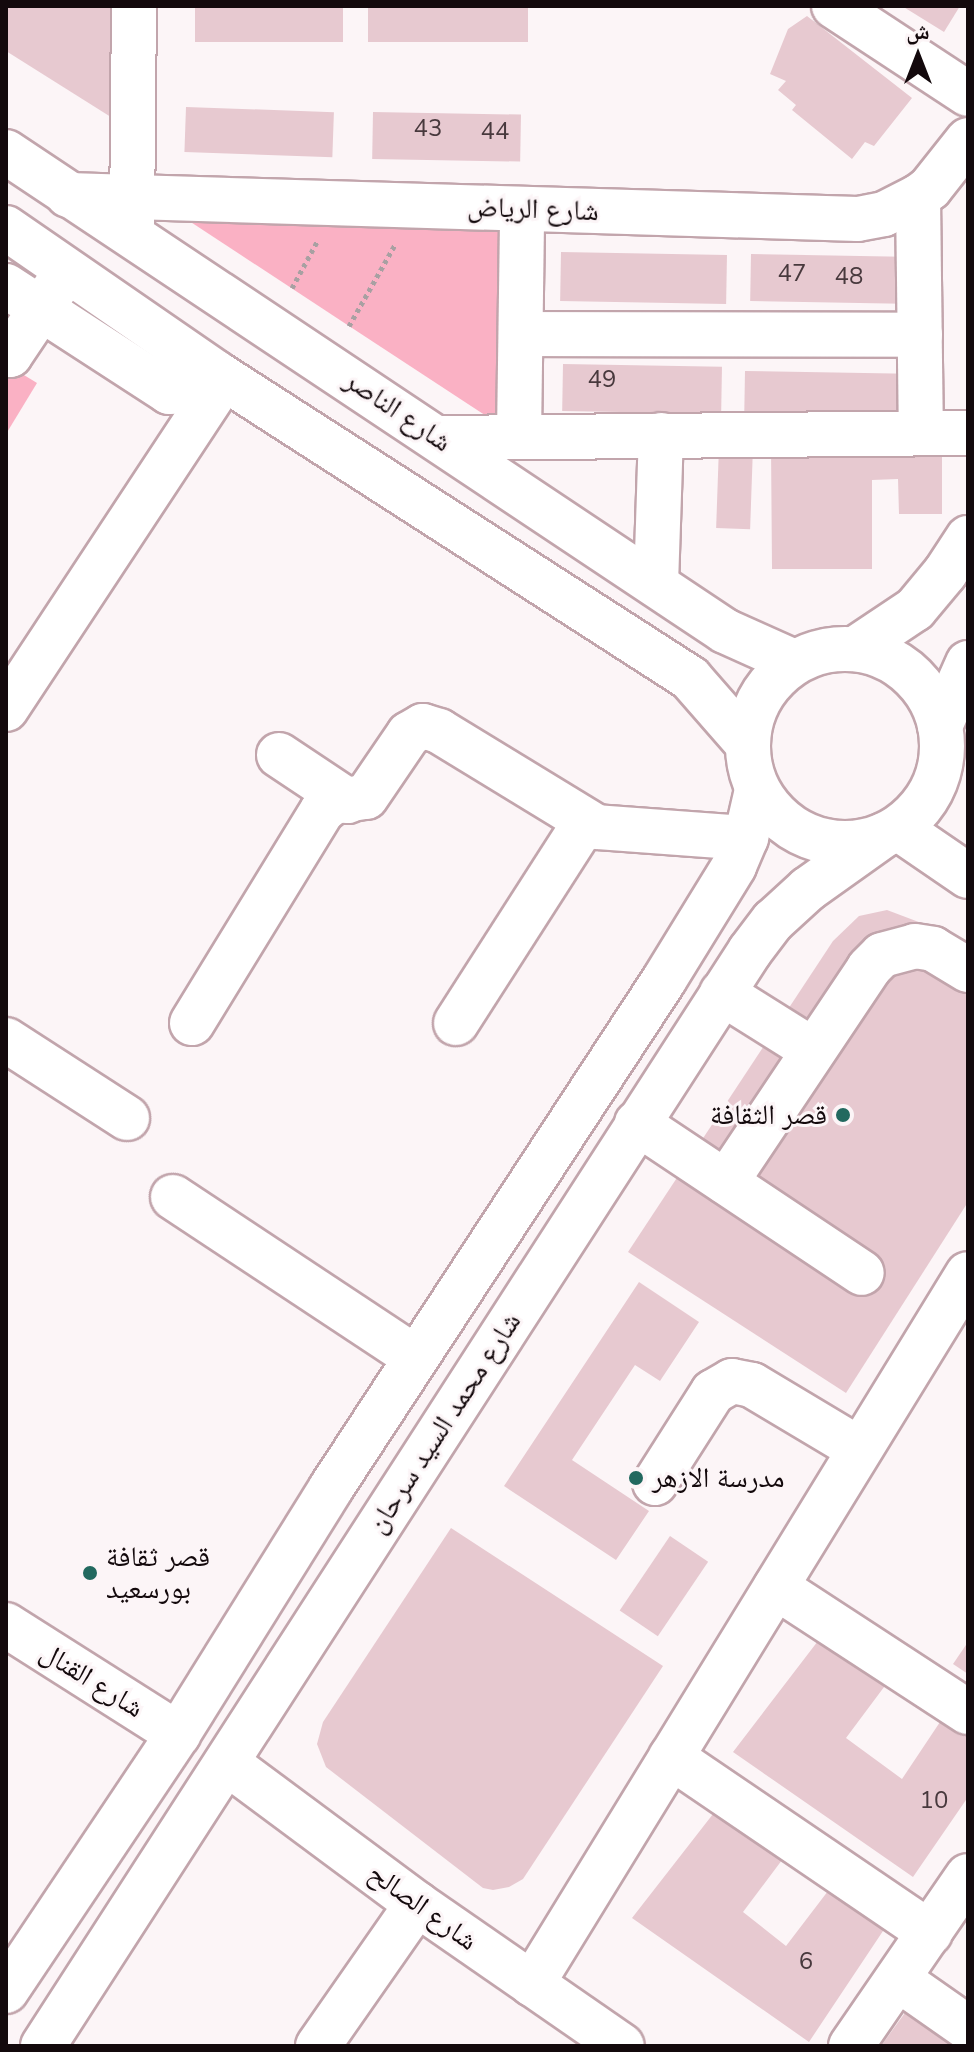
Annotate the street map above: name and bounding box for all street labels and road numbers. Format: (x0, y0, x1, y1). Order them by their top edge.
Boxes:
street label: شارع الرياض (467, 190, 599, 228)
street label: شارع الناصر (338, 363, 458, 459)
street label: شارع محمد السيد سرحان (360, 1306, 528, 1540)
street label: شارع القنال (34, 1635, 150, 1725)
street label: شارع الصالح (362, 1856, 484, 1958)

